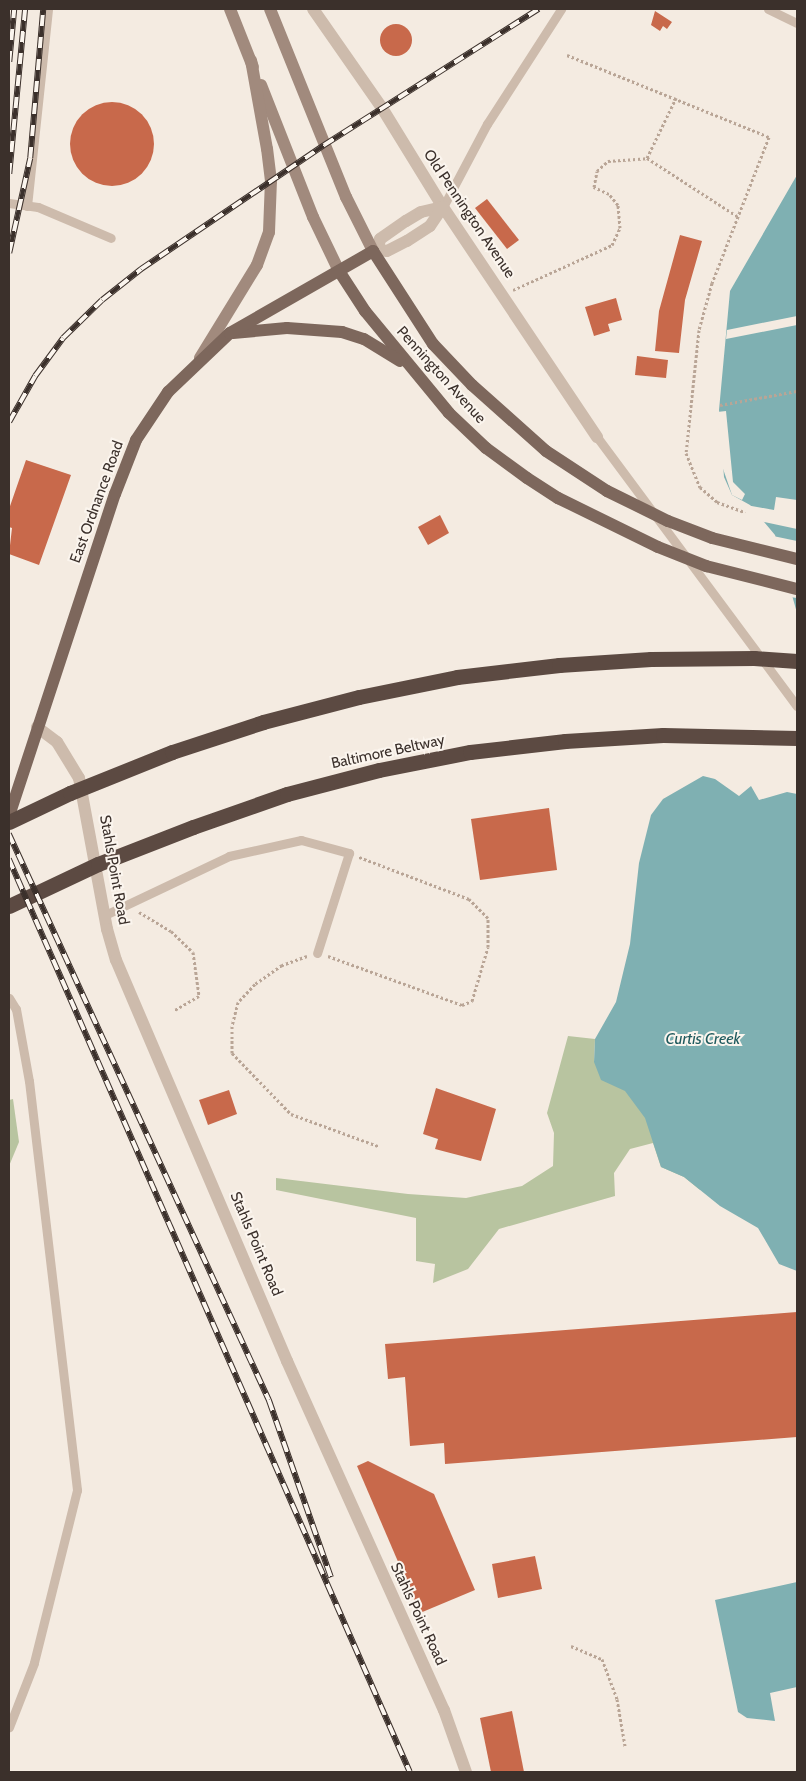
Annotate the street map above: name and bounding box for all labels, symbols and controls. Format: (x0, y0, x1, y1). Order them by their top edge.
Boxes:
street label: Old Pennington Avenue (419, 146, 519, 282)
street label: Pennington Avenue (393, 323, 489, 427)
street label: East Ordnance Road (67, 438, 127, 566)
street label: Baltimore Beltway (330, 731, 446, 773)
street label: Stahls Point Road (95, 814, 133, 926)
water label: Curtis Creek (666, 1029, 740, 1049)
street label: Stahls Point Road (226, 1189, 286, 1299)
street label: Stahls Point Road (386, 1560, 450, 1668)

